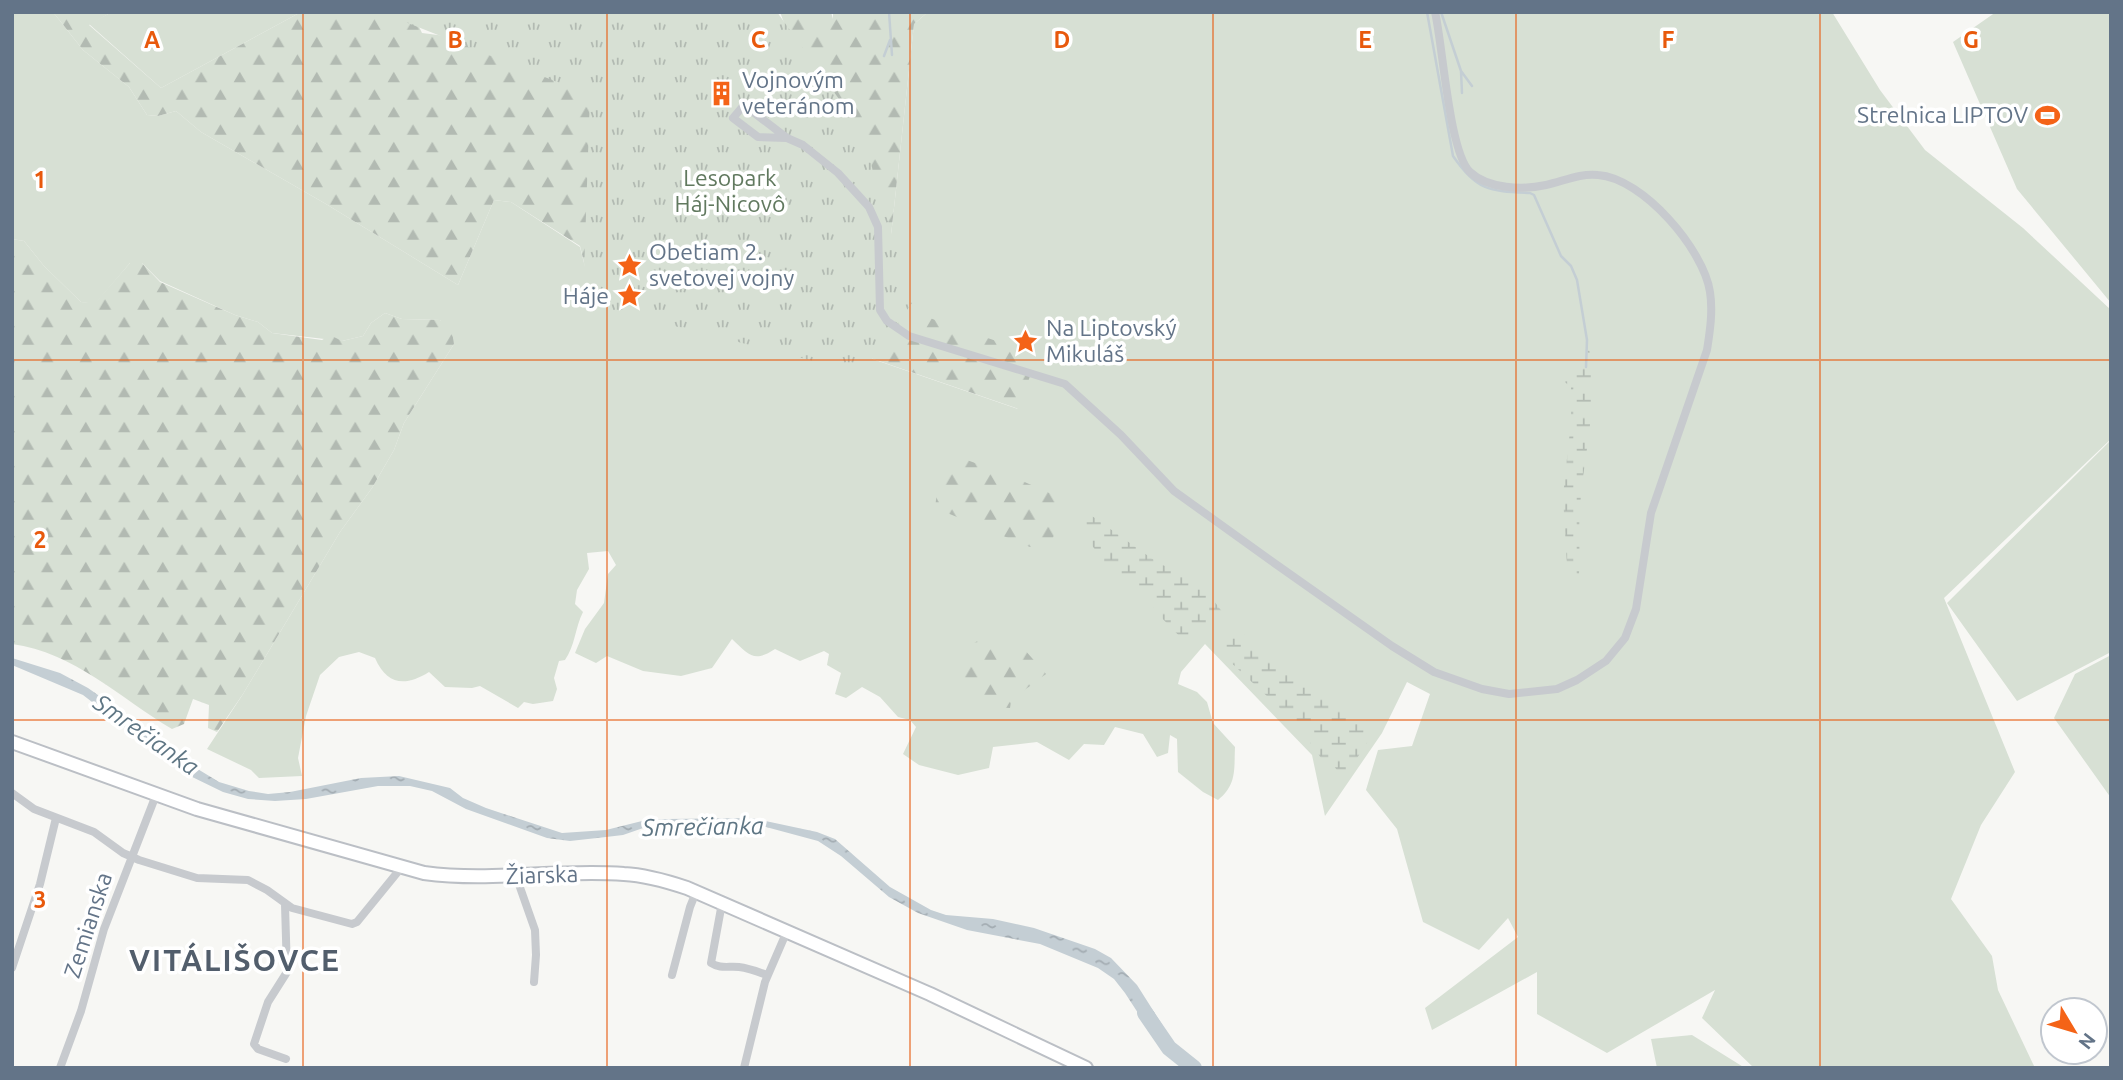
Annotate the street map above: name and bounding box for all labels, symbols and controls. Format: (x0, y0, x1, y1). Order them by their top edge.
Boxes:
text: A (144, 27, 160, 52)
text: B (447, 27, 463, 52)
text: C (751, 27, 766, 52)
text: D (1054, 27, 1070, 52)
text: E (1358, 27, 1372, 52)
text: F (1662, 27, 1675, 52)
text: G (1963, 27, 1979, 52)
place label: Vojnovým veteránom (742, 67, 855, 118)
building icon: Vojnovým veteránom (708, 79, 736, 107)
sports icon: Strelnica LIPTOV (2034, 101, 2062, 129)
place label: Strelnica LIPTOV (1857, 102, 2028, 127)
park label: Lesopark Háj-Nicovô (675, 165, 785, 216)
text: 1 (34, 167, 46, 192)
place label: Obetiam 2. svetovej vojny (649, 239, 794, 290)
place icon: Obetiam 2. svetovej vojny (615, 251, 643, 279)
place icon: Háje (615, 282, 643, 310)
place label: Háje (563, 283, 609, 308)
place label: Na Liptovský Mikuláš (1046, 315, 1177, 366)
place icon: Na Liptovský Mikuláš (1012, 327, 1040, 355)
text: 2 (34, 527, 46, 552)
water label: Smrečianka (88, 688, 204, 781)
water label: Smrečianka (641, 812, 764, 841)
street label: Žiarska (505, 860, 579, 888)
street label: Zemianska (59, 869, 116, 981)
text: 3 (34, 887, 46, 912)
district label: VITÁLIŠOVCE (129, 942, 341, 977)
north arrow (2039, 996, 2109, 1066)
text: N (2074, 1029, 2100, 1054)

